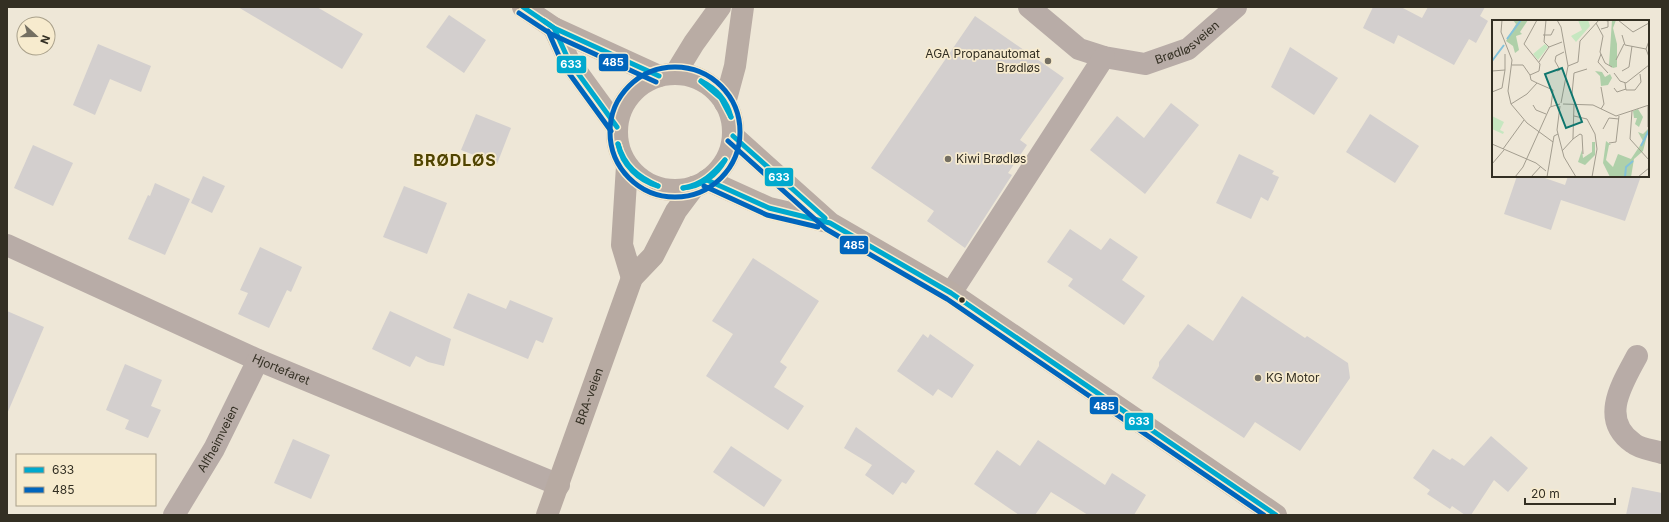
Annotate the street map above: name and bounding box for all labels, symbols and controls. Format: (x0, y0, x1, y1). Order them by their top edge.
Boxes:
north arrow (16, 16, 56, 56)
street label: Brødløsveien (1153, 17, 1222, 67)
inset map (1492, 20, 1649, 177)
text: N (37, 33, 53, 46)
place label: AGA Propanautomat Brødløs (925, 46, 1040, 75)
line badge: 485 (598, 53, 629, 72)
line badge: 633 (556, 55, 587, 74)
text: 485 (602, 55, 624, 69)
marker: AGA Propanautomat Brødløs (1043, 56, 1053, 66)
text: 633 (560, 57, 582, 71)
district label: BRØDLØS (413, 150, 497, 170)
place label: Kiwi Brødløs (956, 151, 1026, 166)
marker: Kiwi Brødløs (943, 154, 953, 164)
line badge: 633 (764, 167, 794, 187)
text: 633 (768, 170, 790, 184)
line badge: 485 (839, 235, 869, 255)
text: 485 (843, 238, 865, 252)
unlabelled marker (957, 295, 967, 305)
street label: Hjortefaret (250, 350, 312, 388)
street label: BRA-veien (572, 366, 606, 427)
place label: KG Motor (1266, 370, 1320, 385)
marker: KG Motor (1253, 373, 1263, 383)
line badge: 485 (1089, 396, 1119, 415)
text: 485 (1093, 399, 1115, 413)
street label: Alfheimveien (194, 403, 241, 475)
line badge: 633 (1124, 412, 1154, 431)
text: 633 (1128, 414, 1150, 428)
legend (16, 454, 156, 506)
text: 633 (52, 462, 74, 477)
scale bar (1525, 480, 1615, 506)
text: 485 (52, 482, 74, 497)
text: 20 m (1531, 486, 1560, 501)

